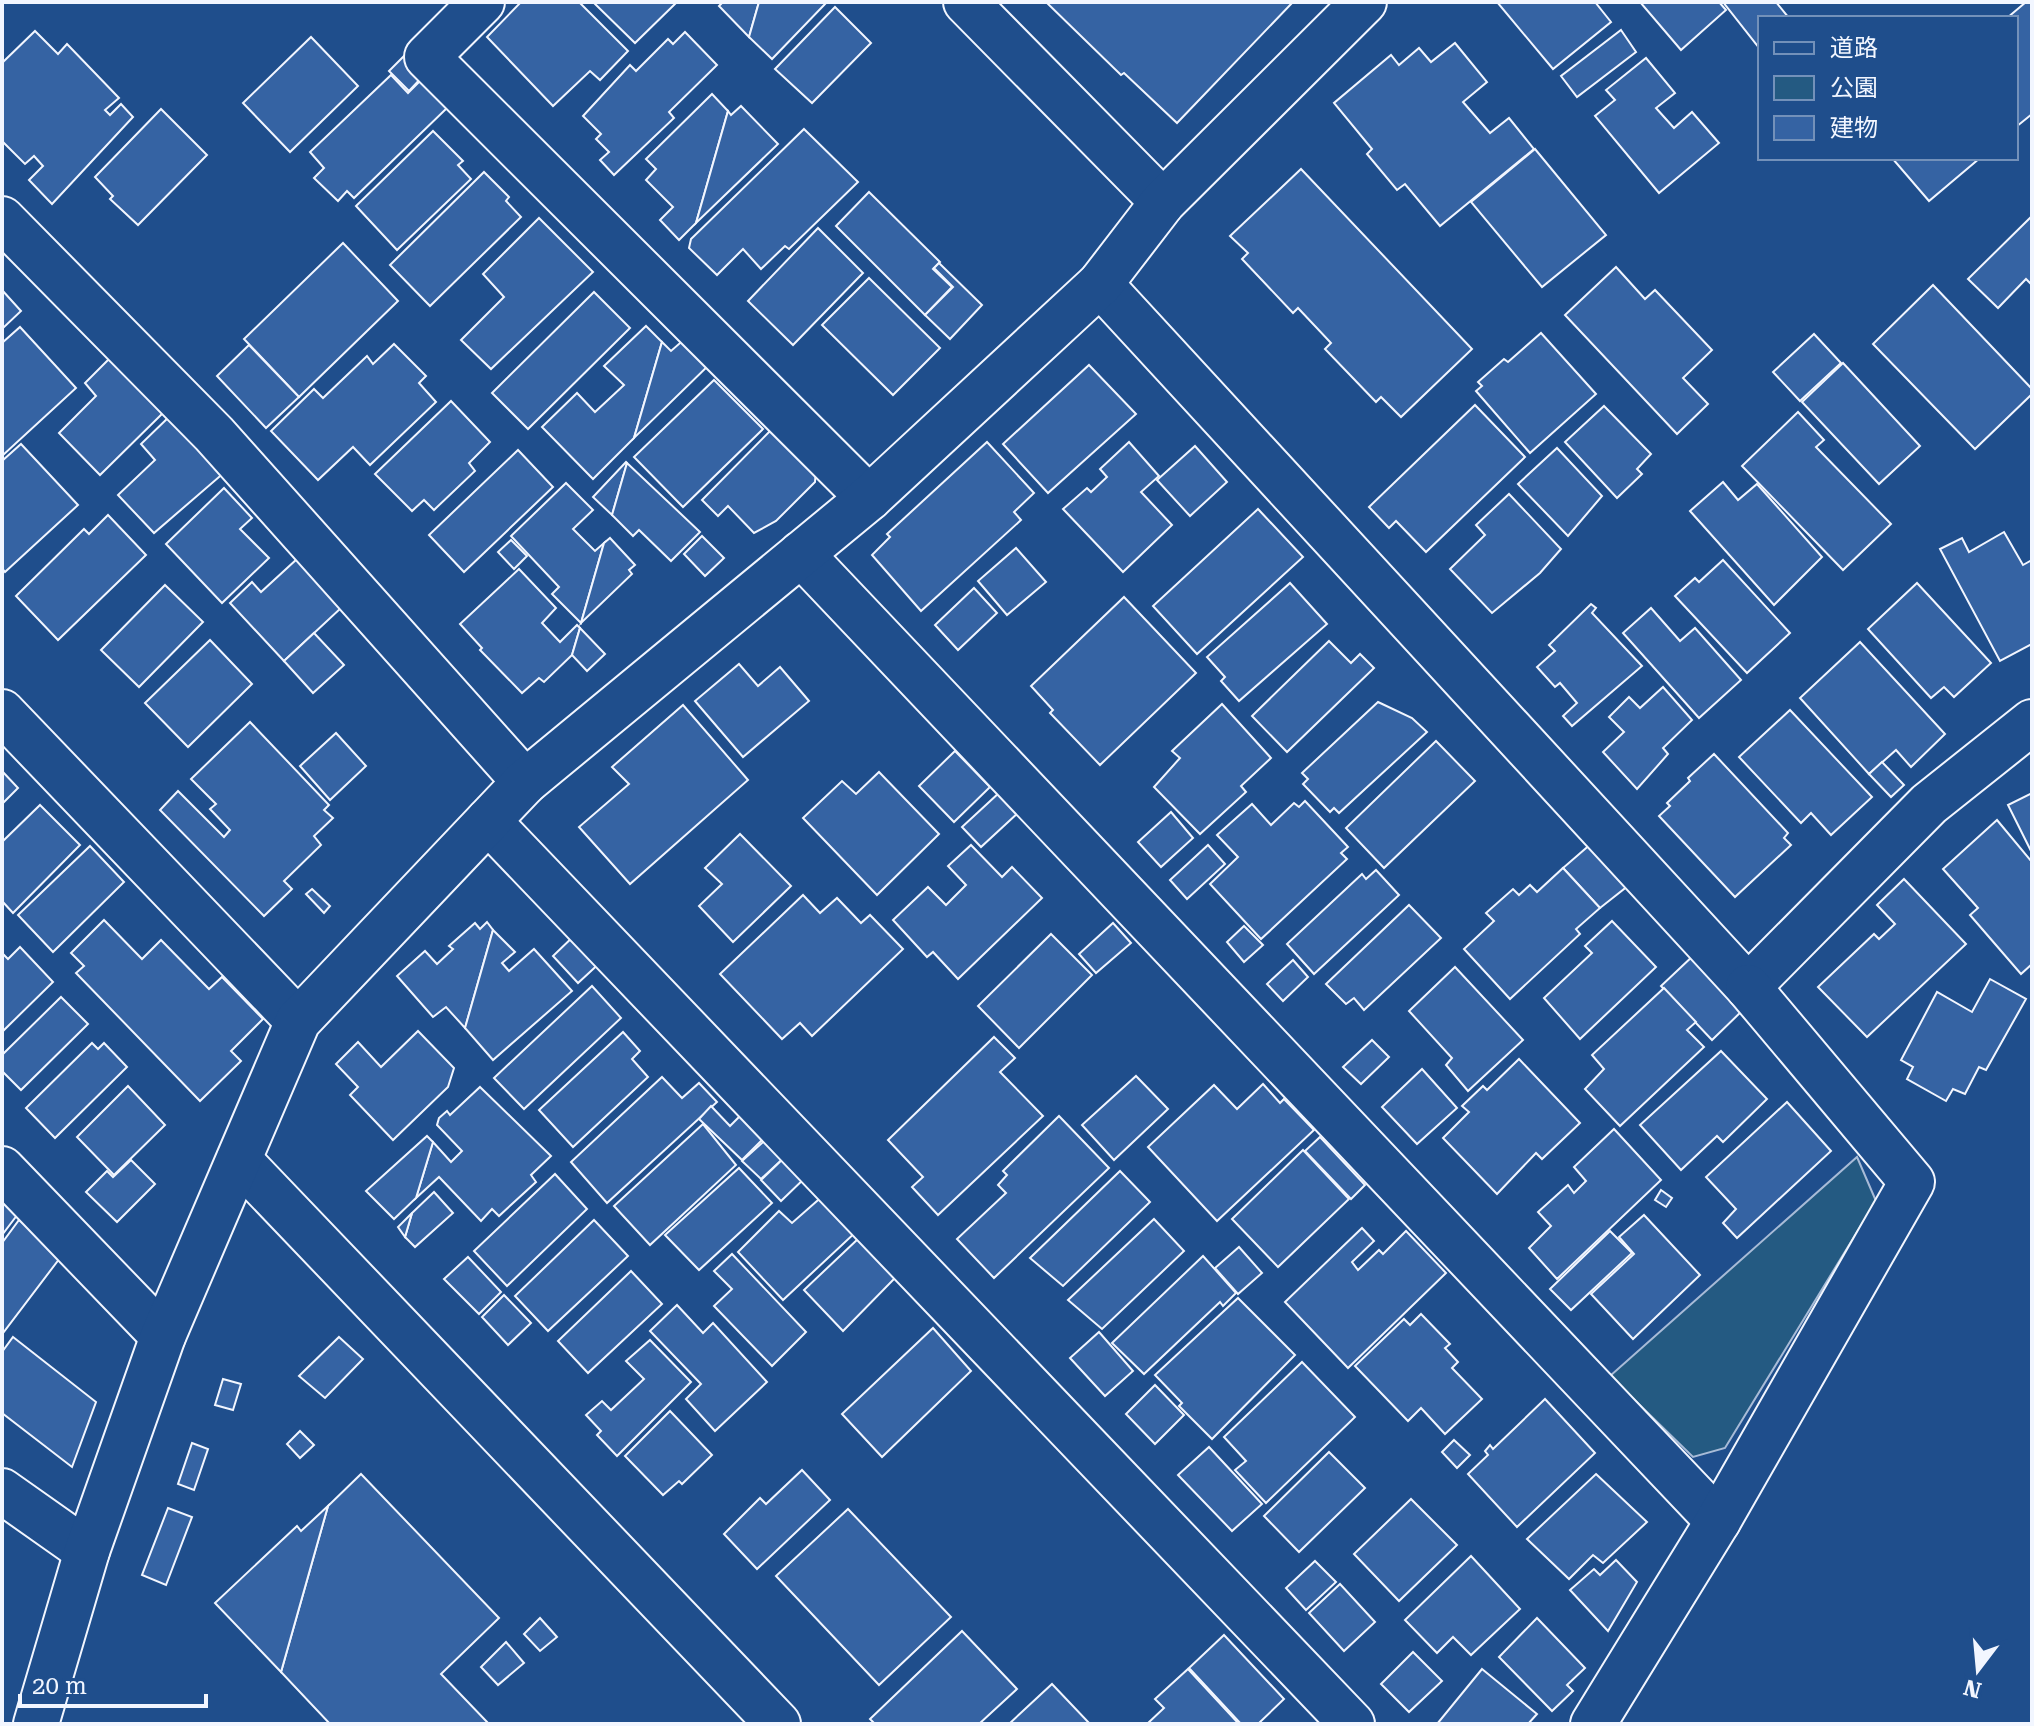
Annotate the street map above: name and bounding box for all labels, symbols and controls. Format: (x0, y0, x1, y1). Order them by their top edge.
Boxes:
legend (1758, 16, 2018, 160)
text: 道路 (1830, 34, 1878, 62)
text: 公園 (1830, 74, 1878, 102)
text: 建物 (1830, 114, 1878, 142)
north arrow (1938, 1630, 2018, 1710)
scale bar (20, 1658, 206, 1708)
text: 20 m (32, 1672, 87, 1700)
text: N (1961, 1674, 1984, 1703)

